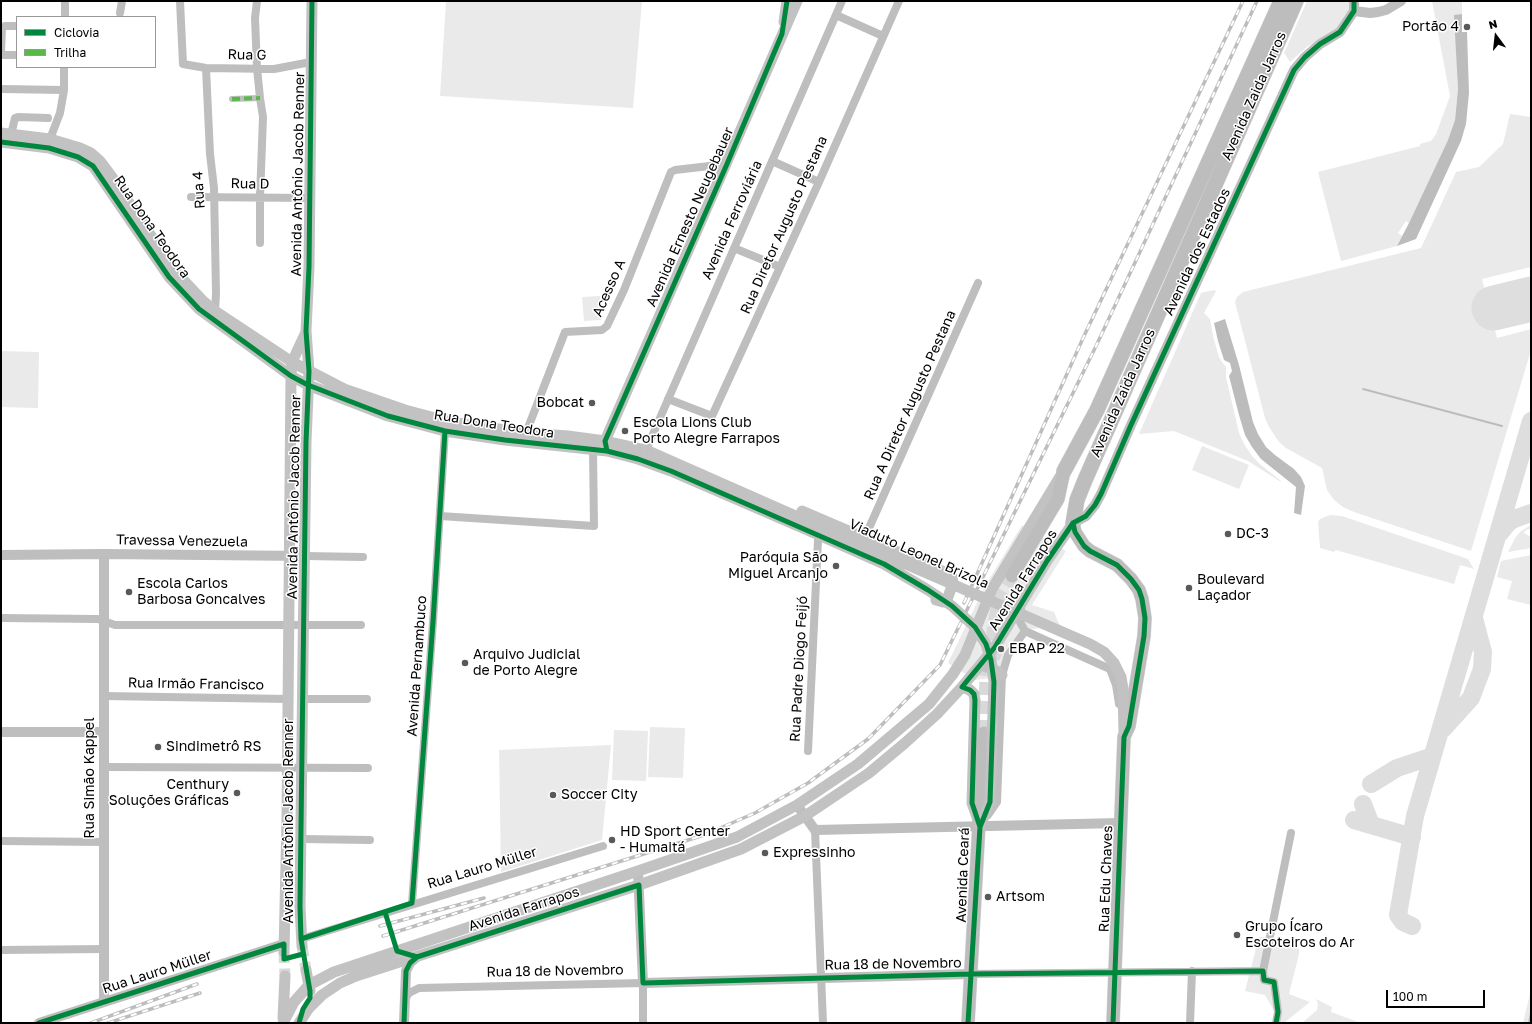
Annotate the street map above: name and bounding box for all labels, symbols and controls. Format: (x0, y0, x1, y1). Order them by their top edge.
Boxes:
legend (16, 16, 156, 68)
north arrow (1476, 16, 1516, 56)
text: N (1487, 17, 1498, 31)
place label: Portão 4 (1402, 19, 1459, 35)
marker: Portão 4 (1462, 22, 1472, 32)
text: Ciclovia (54, 25, 99, 40)
street label: Avenida Zaida Jarros (1218, 29, 1290, 163)
text: Trilha (54, 45, 86, 60)
street label: Rua G (227, 46, 267, 64)
street label: Avenida Antônio Jacob Renner (288, 71, 308, 277)
street label: Avenida Ernesto Neugebauer (643, 125, 737, 309)
street label: Rua Diretor Augusto Pestana (737, 133, 831, 317)
street label: Avenida Ferroviária (698, 158, 766, 282)
street label: Rua 4 (189, 171, 209, 209)
street label: Rua Dona Teodora (110, 172, 194, 282)
street label: Rua D (230, 175, 270, 193)
street label: Avenida dos Estados (1160, 186, 1234, 318)
street label: Acesso A (589, 257, 629, 319)
street label: Rua A Diretor Augusto Pestana (860, 307, 960, 503)
street label: Avenida Zaida Jarros (1087, 326, 1159, 460)
street label: Avenida Antônio Jacob Renner (284, 394, 304, 600)
place label: Bobcat (537, 395, 584, 411)
marker: Bobcat (587, 398, 597, 408)
street label: Rua Dona Teodora (433, 406, 555, 442)
place label: Escola Lions Club Porto Alegre Farrapos (633, 415, 780, 448)
marker: Escola Lions Club Porto Alegre Farrapos (620, 426, 630, 436)
street label: Viaduto Leonel Brizola (847, 516, 991, 592)
street label: Avenida Farrapos (985, 526, 1061, 634)
place label: DC-3 (1236, 526, 1269, 542)
marker: DC-3 (1223, 529, 1233, 539)
street label: Travessa Venezuela (116, 531, 248, 551)
place label: Paróquia São Miguel Arcanjo (728, 550, 828, 582)
marker: Paróquia São Miguel Arcanjo (831, 561, 841, 571)
place label: Boulevard Laçador (1197, 572, 1265, 604)
place label: Escola Carlos Barbosa Goncalves (137, 576, 265, 608)
marker: Boulevard Laçador (1184, 583, 1194, 593)
marker: Escola Carlos Barbosa Goncalves (124, 587, 134, 597)
street label: Avenida Pernambuco (404, 595, 430, 737)
street label: Rua Padre Diogo Feijó (787, 596, 811, 742)
place label: EBAP 22 (1009, 641, 1065, 657)
marker: EBAP 22 (996, 644, 1006, 654)
place label: Arquivo Judicial de Porto Alegre (473, 647, 580, 680)
marker: Arquivo Judicial de Porto Alegre (460, 658, 470, 668)
street label: Rua Irmão Francisco (128, 674, 264, 694)
street label: Rua Simão Kappel (82, 717, 98, 839)
street label: Avenida Antônio Jacob Renner (281, 719, 297, 923)
place label: Sindimetrô RS (166, 739, 261, 755)
marker: Sindimetrô RS (153, 742, 163, 752)
place label: Centhury Soluções Gráficas (109, 777, 229, 810)
place label: Soccer City (561, 787, 638, 803)
marker: Centhury Soluções Gráficas (232, 788, 242, 798)
marker: Soccer City (548, 790, 558, 800)
place label: HD Sport Center - Humaitá (620, 824, 730, 856)
street label: Rua Edu Chaves (1096, 825, 1116, 933)
street label: Avenida Ceará (953, 827, 973, 923)
marker: HD Sport Center - Humaitá (607, 835, 617, 845)
street label: Rua Lauro Müller (425, 843, 539, 893)
place label: Expressinho (773, 845, 856, 861)
marker: Expressinho (760, 848, 770, 858)
street label: Avenida Farrapos (466, 883, 582, 935)
place label: Artsom (996, 889, 1045, 905)
marker: Artsom (983, 892, 993, 902)
place label: Grupo Ícaro Escoteiros do Ar (1245, 919, 1354, 952)
marker: Grupo Ícaro Escoteiros do Ar (1232, 930, 1242, 940)
street label: Rua Lauro Müller (100, 946, 214, 998)
street label: Rua 18 de Novembro (824, 954, 962, 974)
street label: Rua 18 de Novembro (486, 961, 624, 981)
scale bar (1388, 982, 1487, 1008)
text: 100 m (1393, 989, 1427, 1004)

